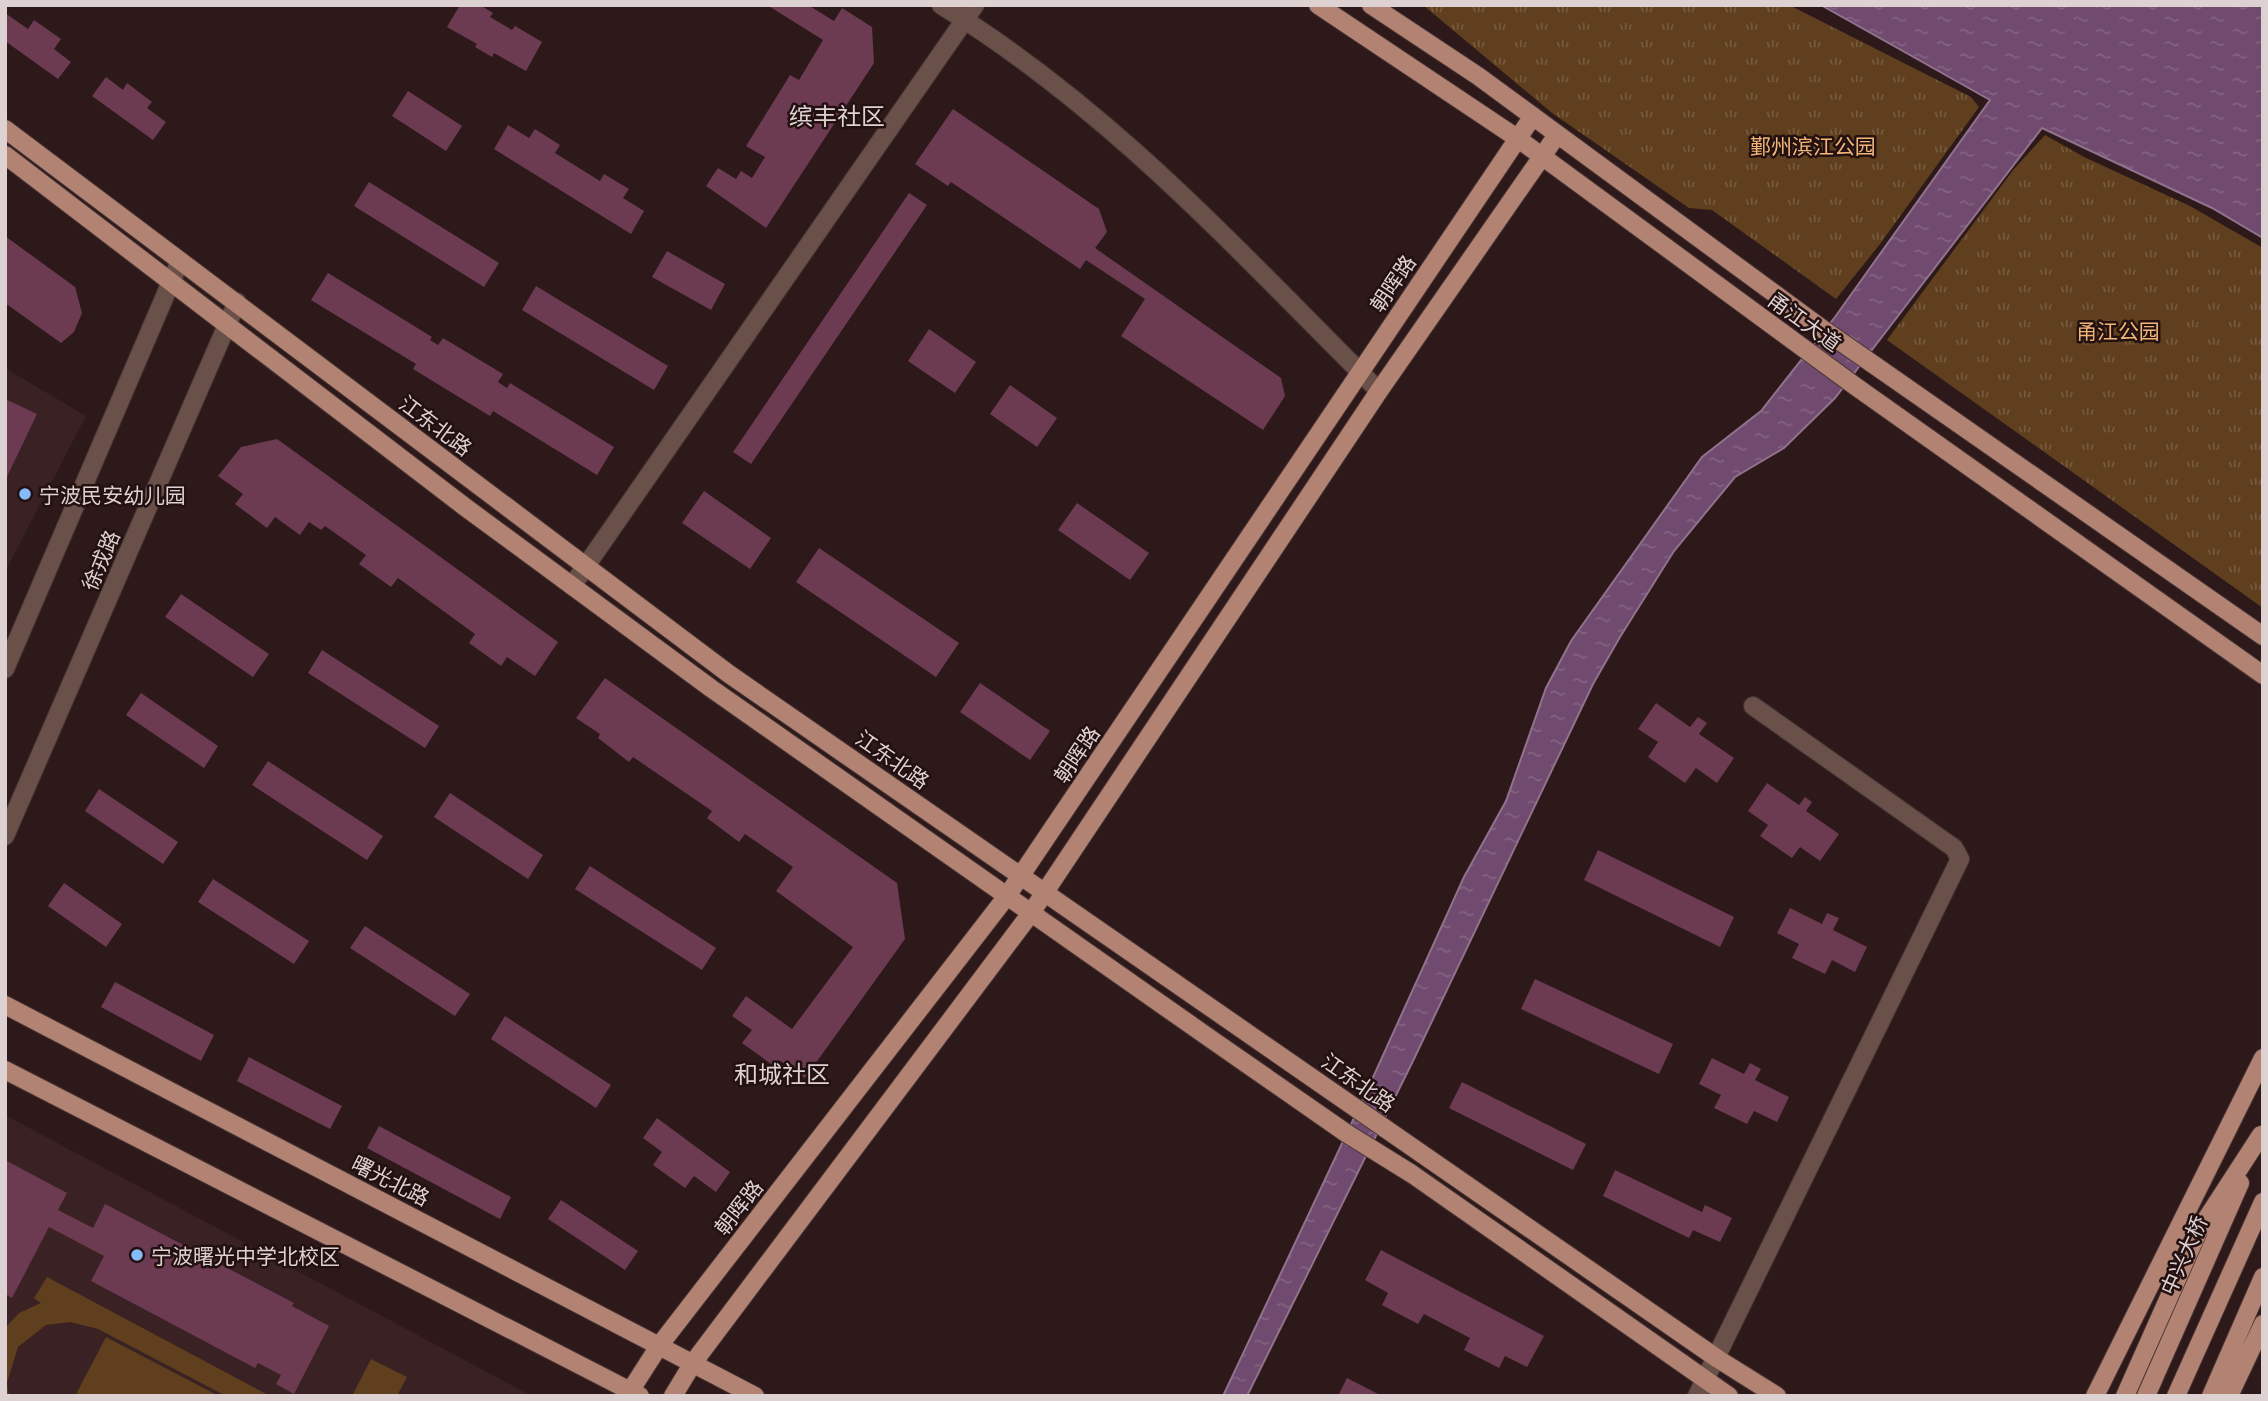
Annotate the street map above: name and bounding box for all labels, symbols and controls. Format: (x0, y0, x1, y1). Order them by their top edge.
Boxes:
district label: 缤丰社区 (789, 101, 885, 130)
park label: 鄞州滨江公园 (1750, 133, 1876, 158)
street label: 朝晖路 (1364, 250, 1420, 316)
street label: 甬江大道 (1764, 286, 1846, 356)
park label: 甬江公园 (2076, 318, 2160, 343)
street label: 江东北路 (395, 390, 477, 460)
place label: 宁波民安幼儿园 (39, 482, 186, 507)
marker: 宁波民安幼儿园 (17, 486, 33, 502)
street label: 徐戎路 (76, 526, 124, 594)
street label: 朝晖路 (1048, 721, 1104, 787)
street label: 江东北路 (851, 725, 935, 793)
street label: 江东北路 (1317, 1048, 1401, 1116)
district label: 和城社区 (734, 1059, 830, 1088)
street label: 曙光北路 (348, 1150, 434, 1210)
street label: 朝晖路 (709, 1174, 767, 1240)
street label: 中兴大桥 (2154, 1212, 2212, 1298)
place label: 宁波曙光中学北校区 (151, 1243, 340, 1268)
marker: 宁波曙光中学北校区 (129, 1247, 145, 1263)

